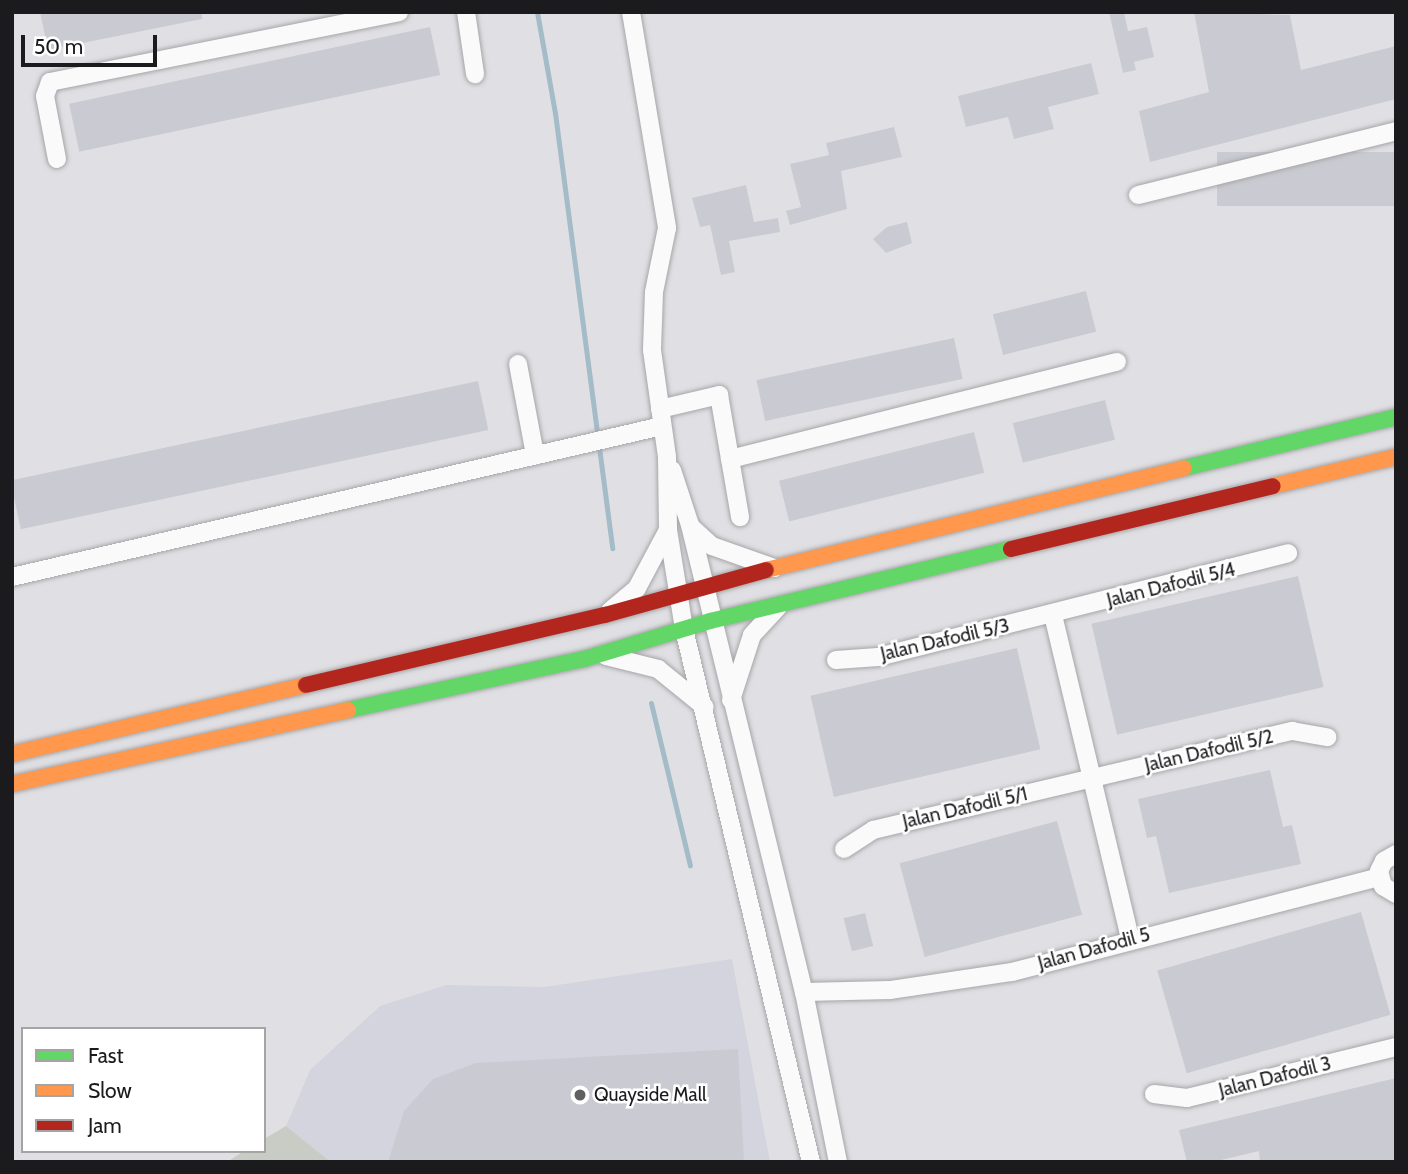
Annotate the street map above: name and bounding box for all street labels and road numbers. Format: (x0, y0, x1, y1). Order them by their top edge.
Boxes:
street label: Jalan Dafodil 5/4 (1104, 558, 1238, 612)
street label: Jalan Dafodil 5/3 (878, 614, 1012, 666)
street label: Jalan Dafodil 5/2 (1143, 725, 1275, 777)
street label: Jalan Dafodil 5/1 (900, 783, 1030, 833)
street label: Jalan Dafodil 5 (1035, 923, 1153, 975)
street label: Jalan Dafodil 3 (1216, 1052, 1334, 1102)

